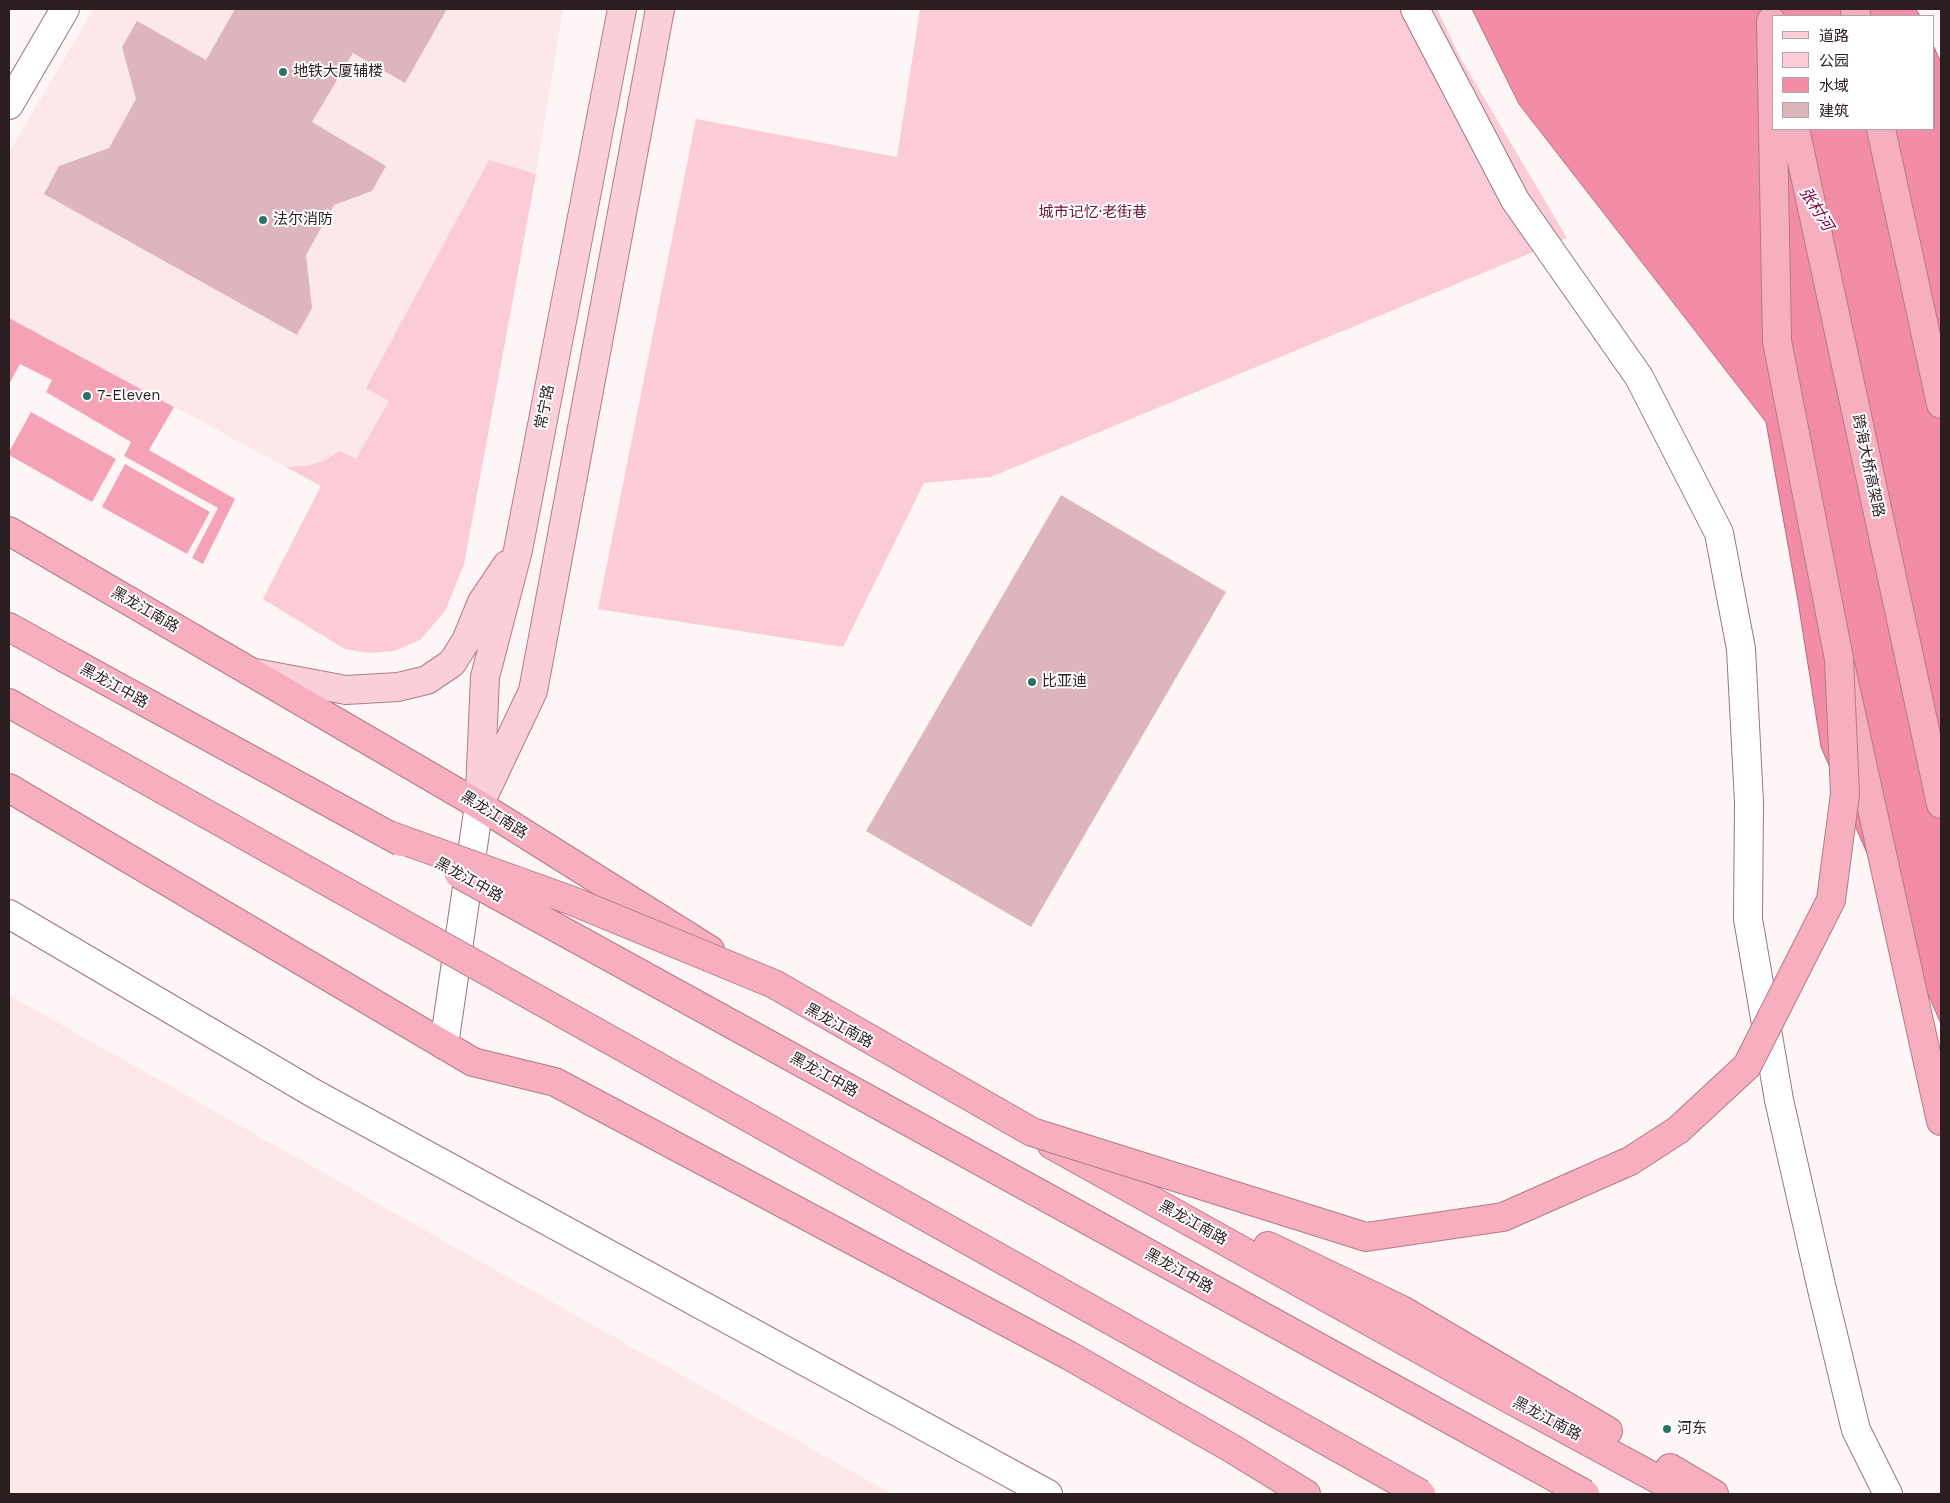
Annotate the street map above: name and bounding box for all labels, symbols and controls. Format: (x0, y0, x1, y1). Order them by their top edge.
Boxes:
legend (1772, 15, 1935, 130)
text: 道路 (1819, 27, 1849, 45)
text: 公园 (1819, 52, 1849, 70)
place label: 地铁大厦辅楼 (293, 63, 383, 81)
marker: 地铁大厦辅楼 (277, 66, 289, 78)
text: 水域 (1819, 77, 1849, 95)
text: 建筑 (1819, 102, 1849, 120)
water label: 张村河 (1795, 184, 1837, 234)
park label: 城市记忆·老街巷 (1039, 204, 1147, 222)
place label: 法尔消防 (273, 211, 333, 229)
marker: 法尔消防 (257, 214, 269, 226)
street label: 常宁路 (532, 383, 558, 431)
place label: 7-Eleven (97, 387, 161, 405)
marker: 7-Eleven (81, 390, 93, 402)
street label: 跨海大桥高架路 (1848, 413, 1888, 519)
street label: 黑龙江南路 (108, 583, 182, 637)
street label: 黑龙江中路 (77, 660, 151, 712)
place label: 比亚迪 (1042, 673, 1087, 691)
marker: 比亚迪 (1026, 676, 1038, 688)
street label: 黑龙江南路 (457, 787, 531, 843)
street label: 黑龙江中路 (432, 854, 506, 906)
street label: 黑龙江南路 (802, 1000, 876, 1052)
street label: 黑龙江中路 (787, 1049, 861, 1101)
street label: 黑龙江南路 (1156, 1197, 1230, 1249)
street label: 黑龙江中路 (1142, 1245, 1216, 1297)
street label: 黑龙江南路 (1510, 1393, 1584, 1445)
place label: 河东 (1677, 1420, 1707, 1438)
marker: 河东 (1661, 1423, 1673, 1435)

